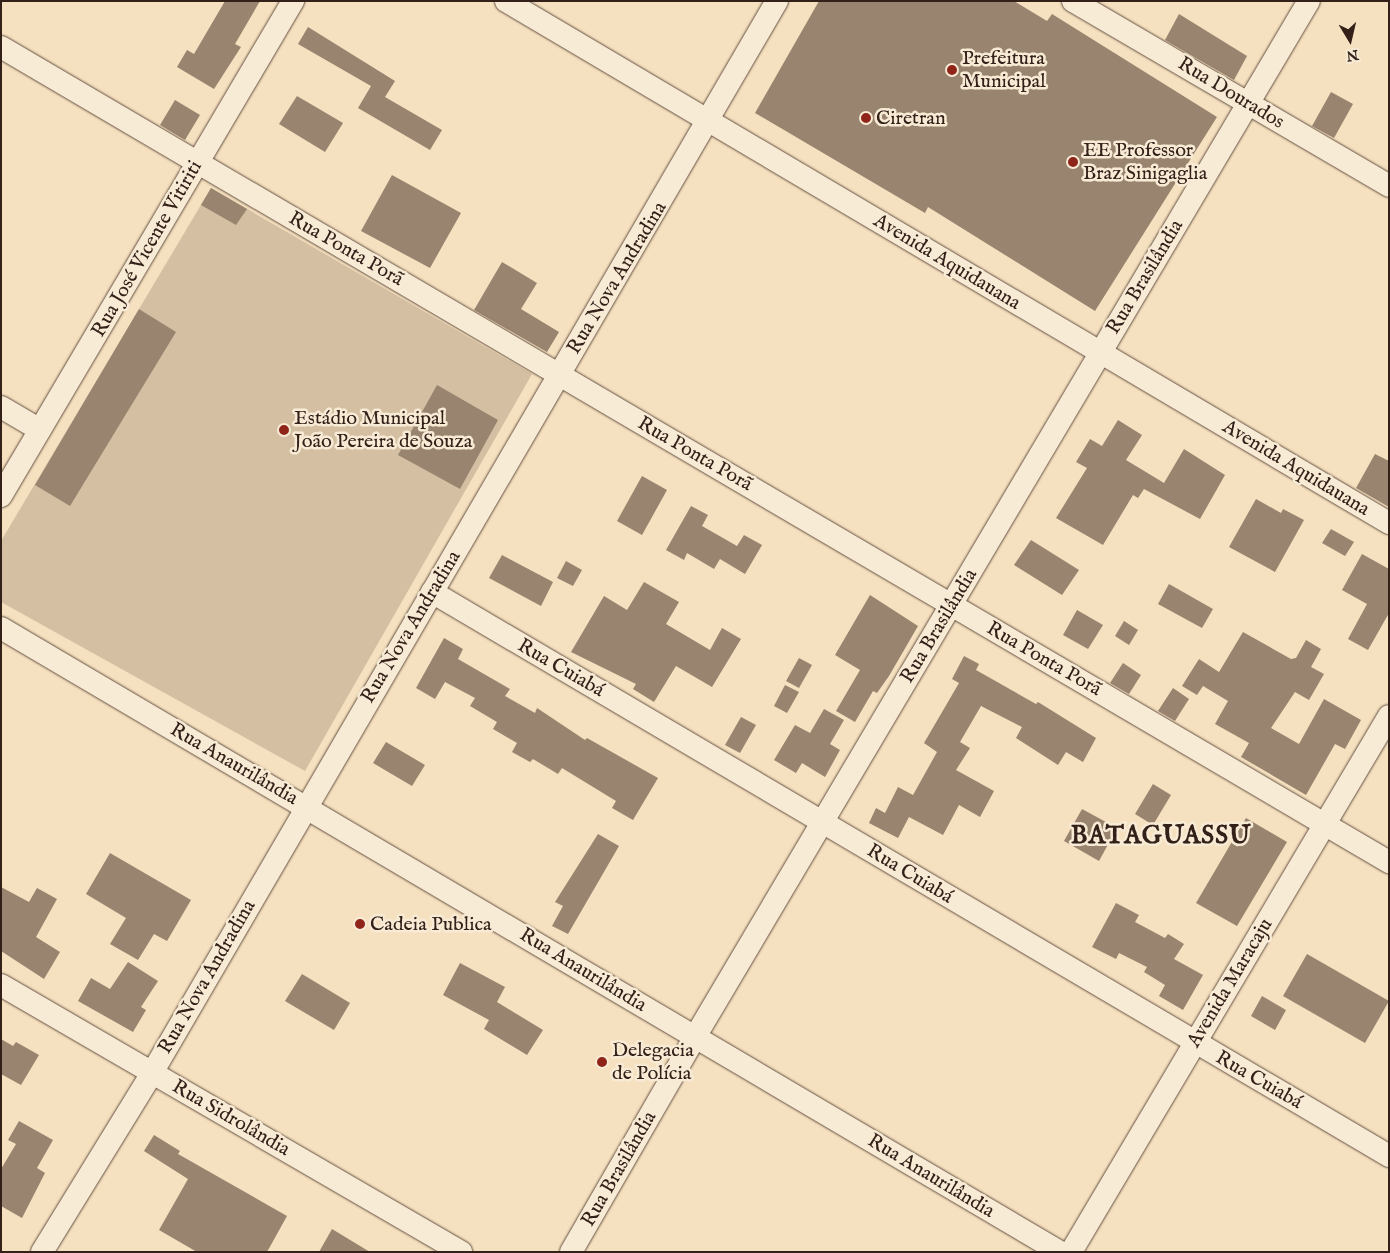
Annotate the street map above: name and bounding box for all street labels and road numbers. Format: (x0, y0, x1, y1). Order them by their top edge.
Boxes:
street label: Rua Dourados (1173, 52, 1289, 134)
street label: Rua José Vicente Vitiriti (87, 156, 207, 342)
street label: Rua Nova Andradina (562, 197, 672, 359)
street label: Rua Ponta Porã (284, 206, 408, 292)
street label: Avenida Aquidauana (869, 209, 1025, 315)
street label: Rua Brasilândia (1101, 215, 1189, 339)
street label: Rua Ponta Porã (633, 411, 757, 497)
street label: Avenida Aquidauana (1218, 415, 1374, 521)
street label: Rua Nova Andradina (356, 546, 466, 708)
street label: Rua Brasilândia (895, 564, 983, 688)
street label: Rua Ponta Porã (982, 616, 1106, 702)
street label: Rua Cuiabá (513, 633, 609, 703)
street label: Rua Anaurilândia (166, 718, 302, 810)
street label: Rua Cuiabá (862, 839, 958, 909)
street label: Rua Nova Andradina (153, 896, 261, 1058)
street label: Avenida Maracaju (1182, 914, 1278, 1052)
street label: Rua Anaurilândia (515, 923, 651, 1017)
street label: Rua Cuiabá (1211, 1045, 1307, 1115)
street label: Rua Sidrolândia (168, 1075, 294, 1161)
street label: Rua Brasilândia (576, 1107, 662, 1231)
street label: Rua Anaurilândia (863, 1129, 999, 1223)

